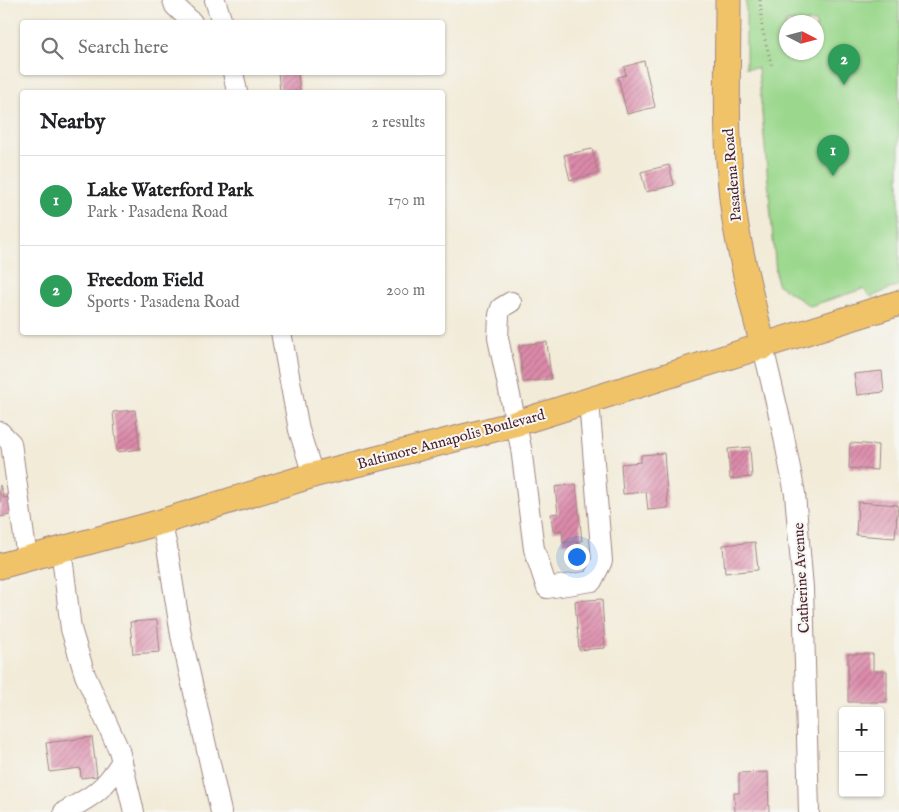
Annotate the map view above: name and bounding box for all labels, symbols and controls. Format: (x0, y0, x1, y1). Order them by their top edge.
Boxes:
north arrow (779, 15, 824, 60)
search box (20, 20, 445, 75)
icon: search (38, 34, 66, 62)
text: Search here (78, 36, 169, 60)
pin: 2 (828, 44, 860, 85)
text: Nearby (40, 109, 105, 136)
text: 2 results (371, 113, 425, 133)
street label: Pasadena Road (719, 127, 746, 222)
pin: 1 (817, 135, 849, 176)
text: Lake Waterford Park (87, 179, 253, 203)
text: 1 (53, 191, 59, 211)
text: 170 m (388, 191, 425, 211)
text: Park · Pasadena Road (87, 203, 228, 223)
text: Freedom Field (87, 269, 203, 293)
text: 2 (52, 281, 60, 301)
text: 200 m (386, 281, 425, 301)
text: Sports · Pasadena Road (87, 293, 240, 313)
street label: Baltimore Annapolis Boulevard (355, 405, 548, 474)
street label: Catherine Avenue (789, 522, 814, 634)
your location (564, 544, 590, 570)
map controls (839, 707, 884, 797)
button: + (839, 707, 884, 752)
button: − (839, 752, 884, 797)

